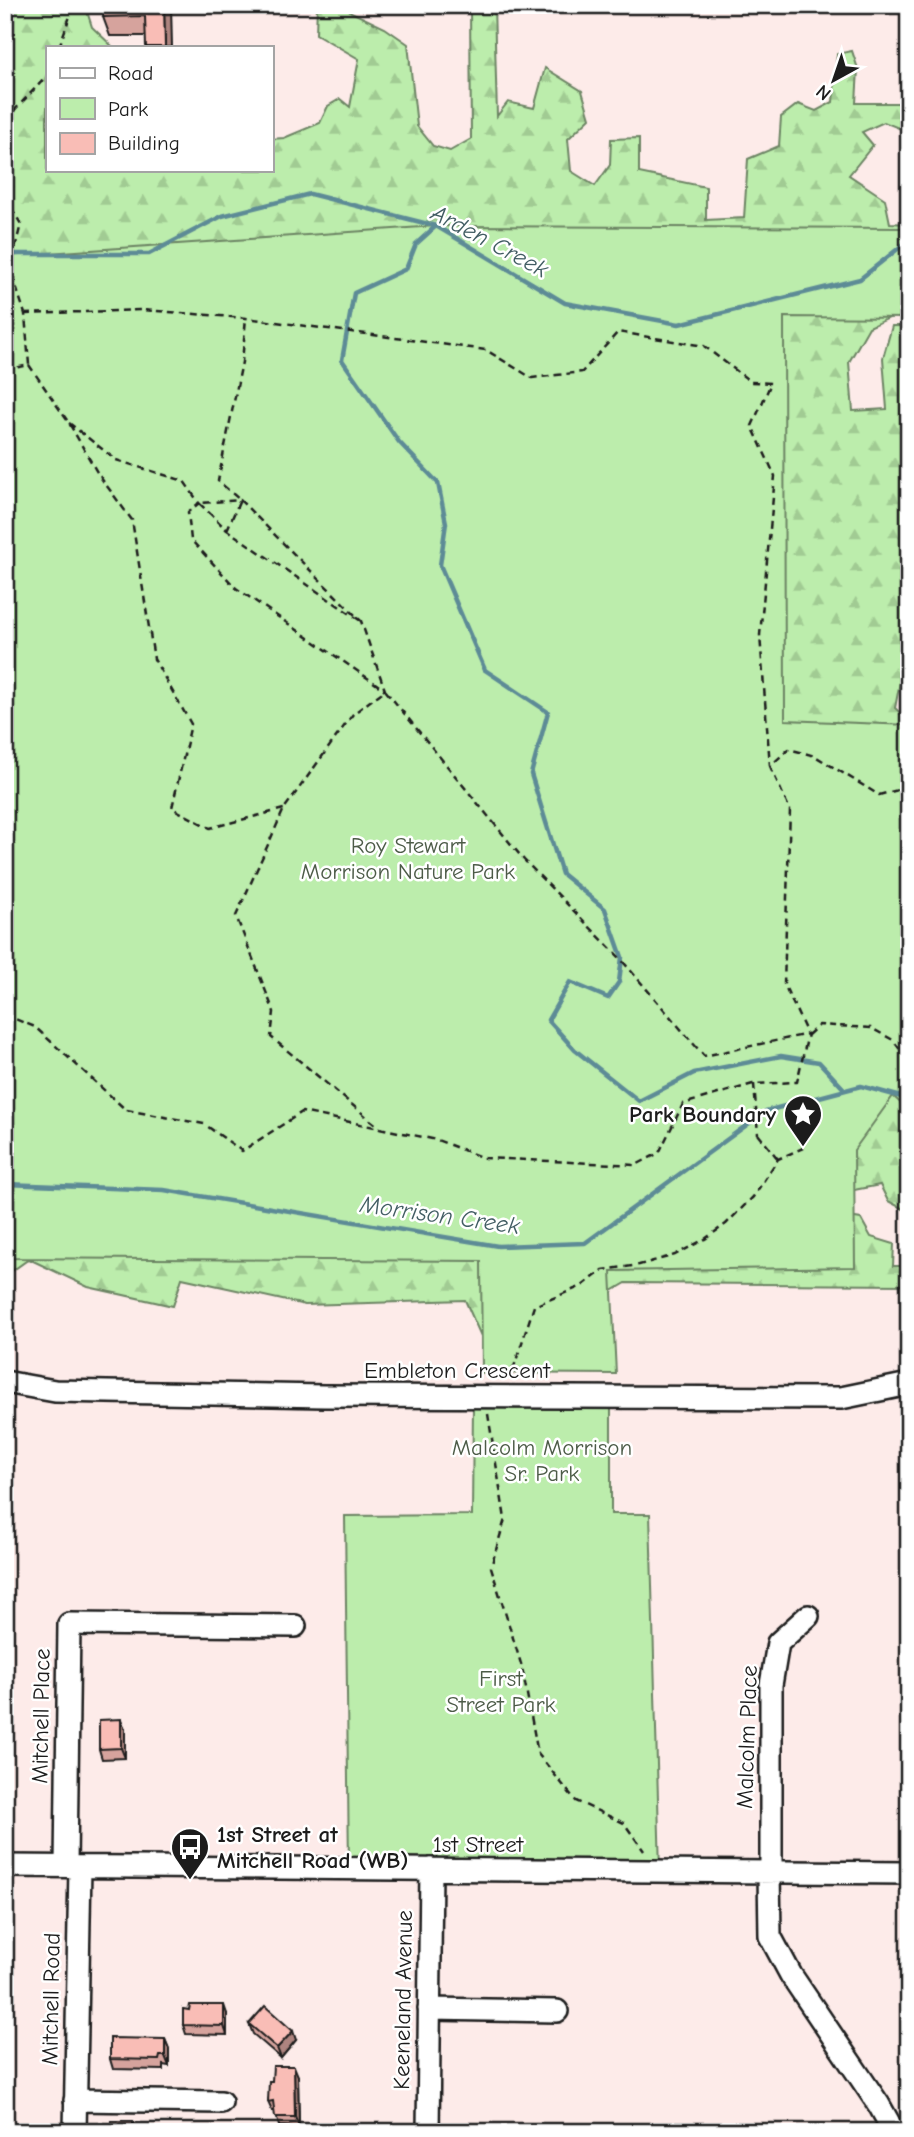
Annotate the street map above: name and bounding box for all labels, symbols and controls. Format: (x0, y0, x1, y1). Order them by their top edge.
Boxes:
legend (46, 46, 273, 172)
north arrow (799, 46, 869, 116)
text: Road (108, 61, 153, 85)
text: N (812, 80, 836, 105)
text: Park (108, 97, 148, 121)
text: Building (108, 131, 180, 155)
water label: Arden Creek (426, 198, 554, 284)
park label: Roy Stewart Morrison Nature Park (301, 832, 515, 885)
place icon: Park Boundary (782, 1093, 824, 1148)
place label: Park Boundary (629, 1101, 776, 1128)
water label: Morrison Creek (357, 1190, 522, 1240)
street label: Embleton Crescent (364, 1357, 551, 1384)
park label: Malcolm Morrison Sr. Park (452, 1434, 632, 1487)
street label: Mitchell Place (26, 1648, 56, 1784)
park label: First Street Park (446, 1665, 556, 1718)
street label: Malcolm Place (731, 1665, 763, 1809)
place label: 1st Street at Mitchell Road (WB) (217, 1821, 409, 1874)
bus stop icon: 1st Street at Mitchell Road (WB) (169, 1826, 211, 1881)
street label: 1st Street (433, 1831, 525, 1858)
street label: Keeneland Avenue (388, 1910, 418, 2090)
street label: Mitchell Road (36, 1932, 66, 2066)

